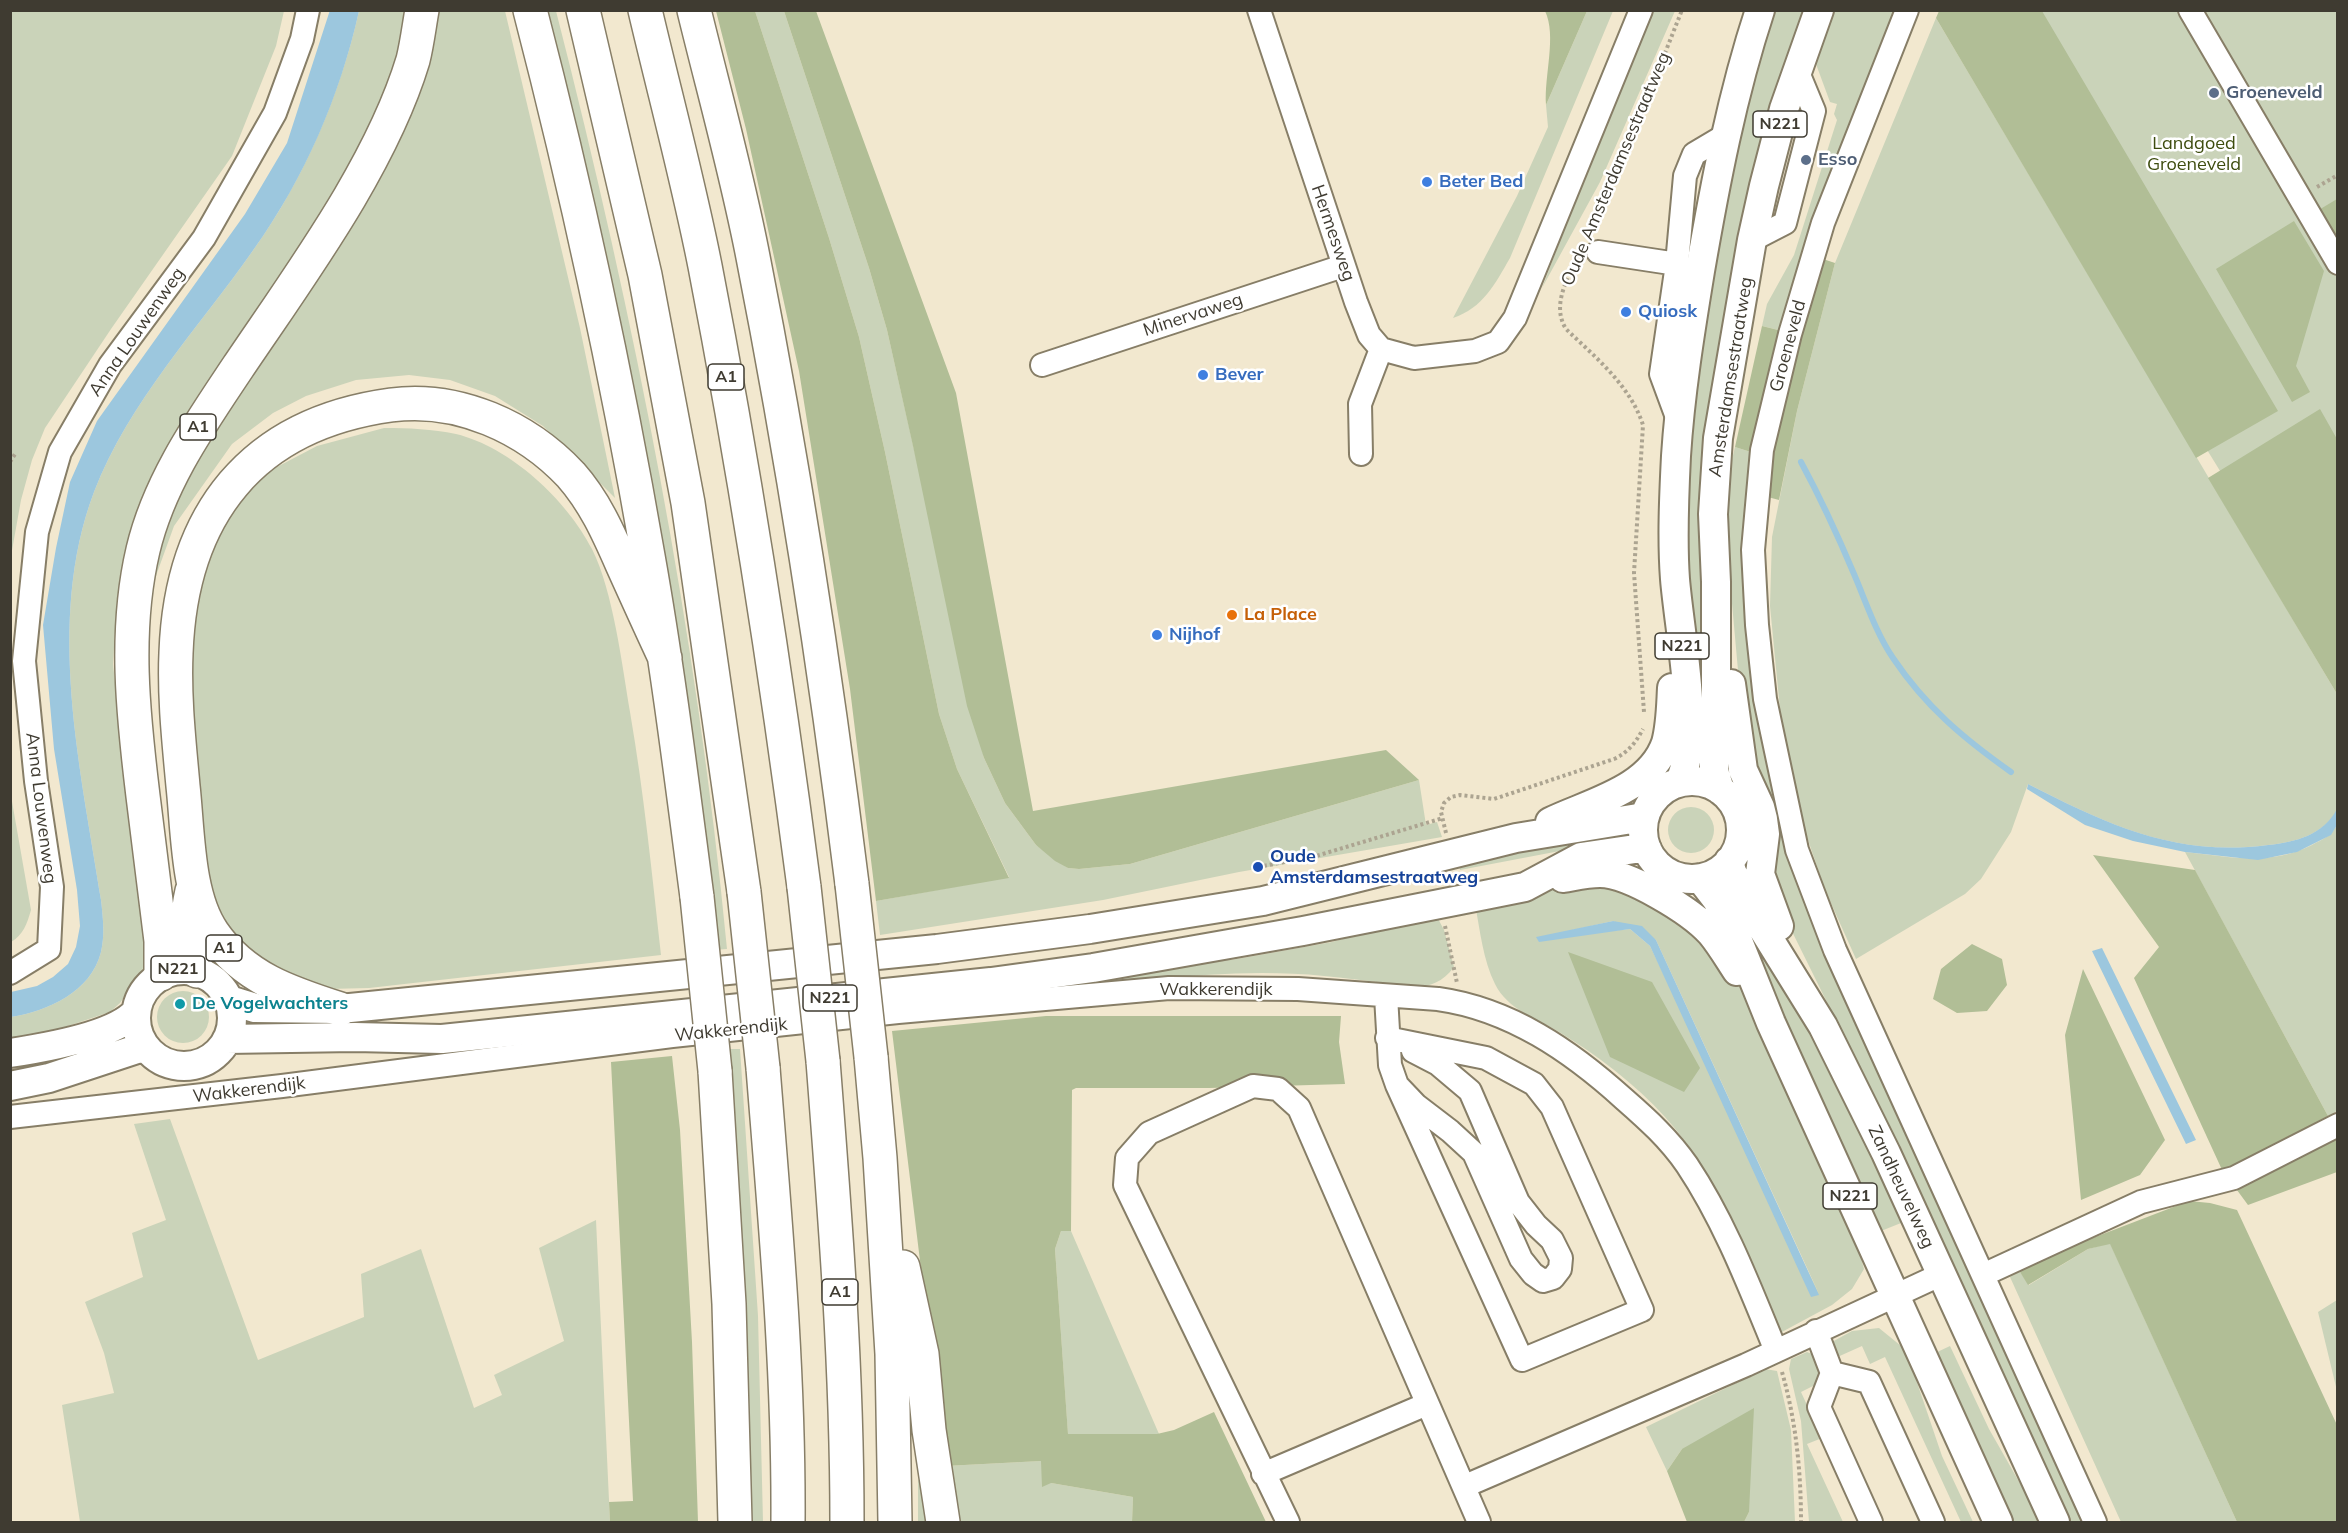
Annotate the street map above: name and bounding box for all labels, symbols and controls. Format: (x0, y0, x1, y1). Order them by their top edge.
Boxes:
street label: Oude Amsterdamsestraatweg (1557, 49, 1675, 289)
place label: Groeneveld (2226, 82, 2323, 104)
marker: Groeneveld (2207, 86, 2221, 100)
road number: N221 (1753, 111, 1807, 137)
park label: Landgoed Groeneveld (2147, 133, 2241, 176)
place label: Esso (1818, 149, 1857, 171)
marker: Esso (1799, 153, 1813, 167)
place label: Beter Bed (1439, 171, 1523, 193)
marker: Beter Bed (1420, 175, 1434, 189)
street label: Hermesweg (1306, 182, 1360, 284)
street label: Anna Louwenweg (85, 263, 189, 401)
street label: Amsterdamsestraatweg (1705, 275, 1757, 479)
street label: Minervaweg (1140, 289, 1246, 341)
street label: Groeneveld (1765, 298, 1811, 394)
place label: Quiosk (1638, 301, 1697, 323)
marker: Quiosk (1619, 305, 1633, 319)
road number: A1 (708, 364, 744, 390)
place label: Bever (1215, 364, 1264, 386)
marker: Bever (1196, 368, 1210, 382)
road number: A1 (180, 414, 216, 440)
place label: La Place (1244, 604, 1317, 626)
marker: La Place (1225, 608, 1239, 622)
place label: Nijhof (1169, 624, 1220, 646)
marker: Nijhof (1150, 628, 1164, 642)
road number: N221 (1655, 633, 1709, 659)
street label: Anna Louwenweg (21, 731, 61, 885)
place label: Oude Amsterdamsestraatweg (1270, 846, 1478, 888)
marker: Oude Amsterdamsestraatweg (1251, 860, 1265, 874)
road number: A1 (206, 935, 242, 961)
road number: N221 (151, 956, 205, 982)
street label: Wakkerendijk (1159, 979, 1273, 1001)
road number: N221 (803, 985, 857, 1011)
place label: De Vogelwachters (192, 993, 348, 1015)
marker: De Vogelwachters (173, 997, 187, 1011)
street label: Wakkerendijk (674, 1013, 788, 1047)
street label: Wakkerendijk (191, 1072, 307, 1108)
street label: Zandheuvelweg (1863, 1122, 1939, 1252)
road number: N221 (1823, 1183, 1877, 1209)
road number: A1 (822, 1279, 858, 1305)

